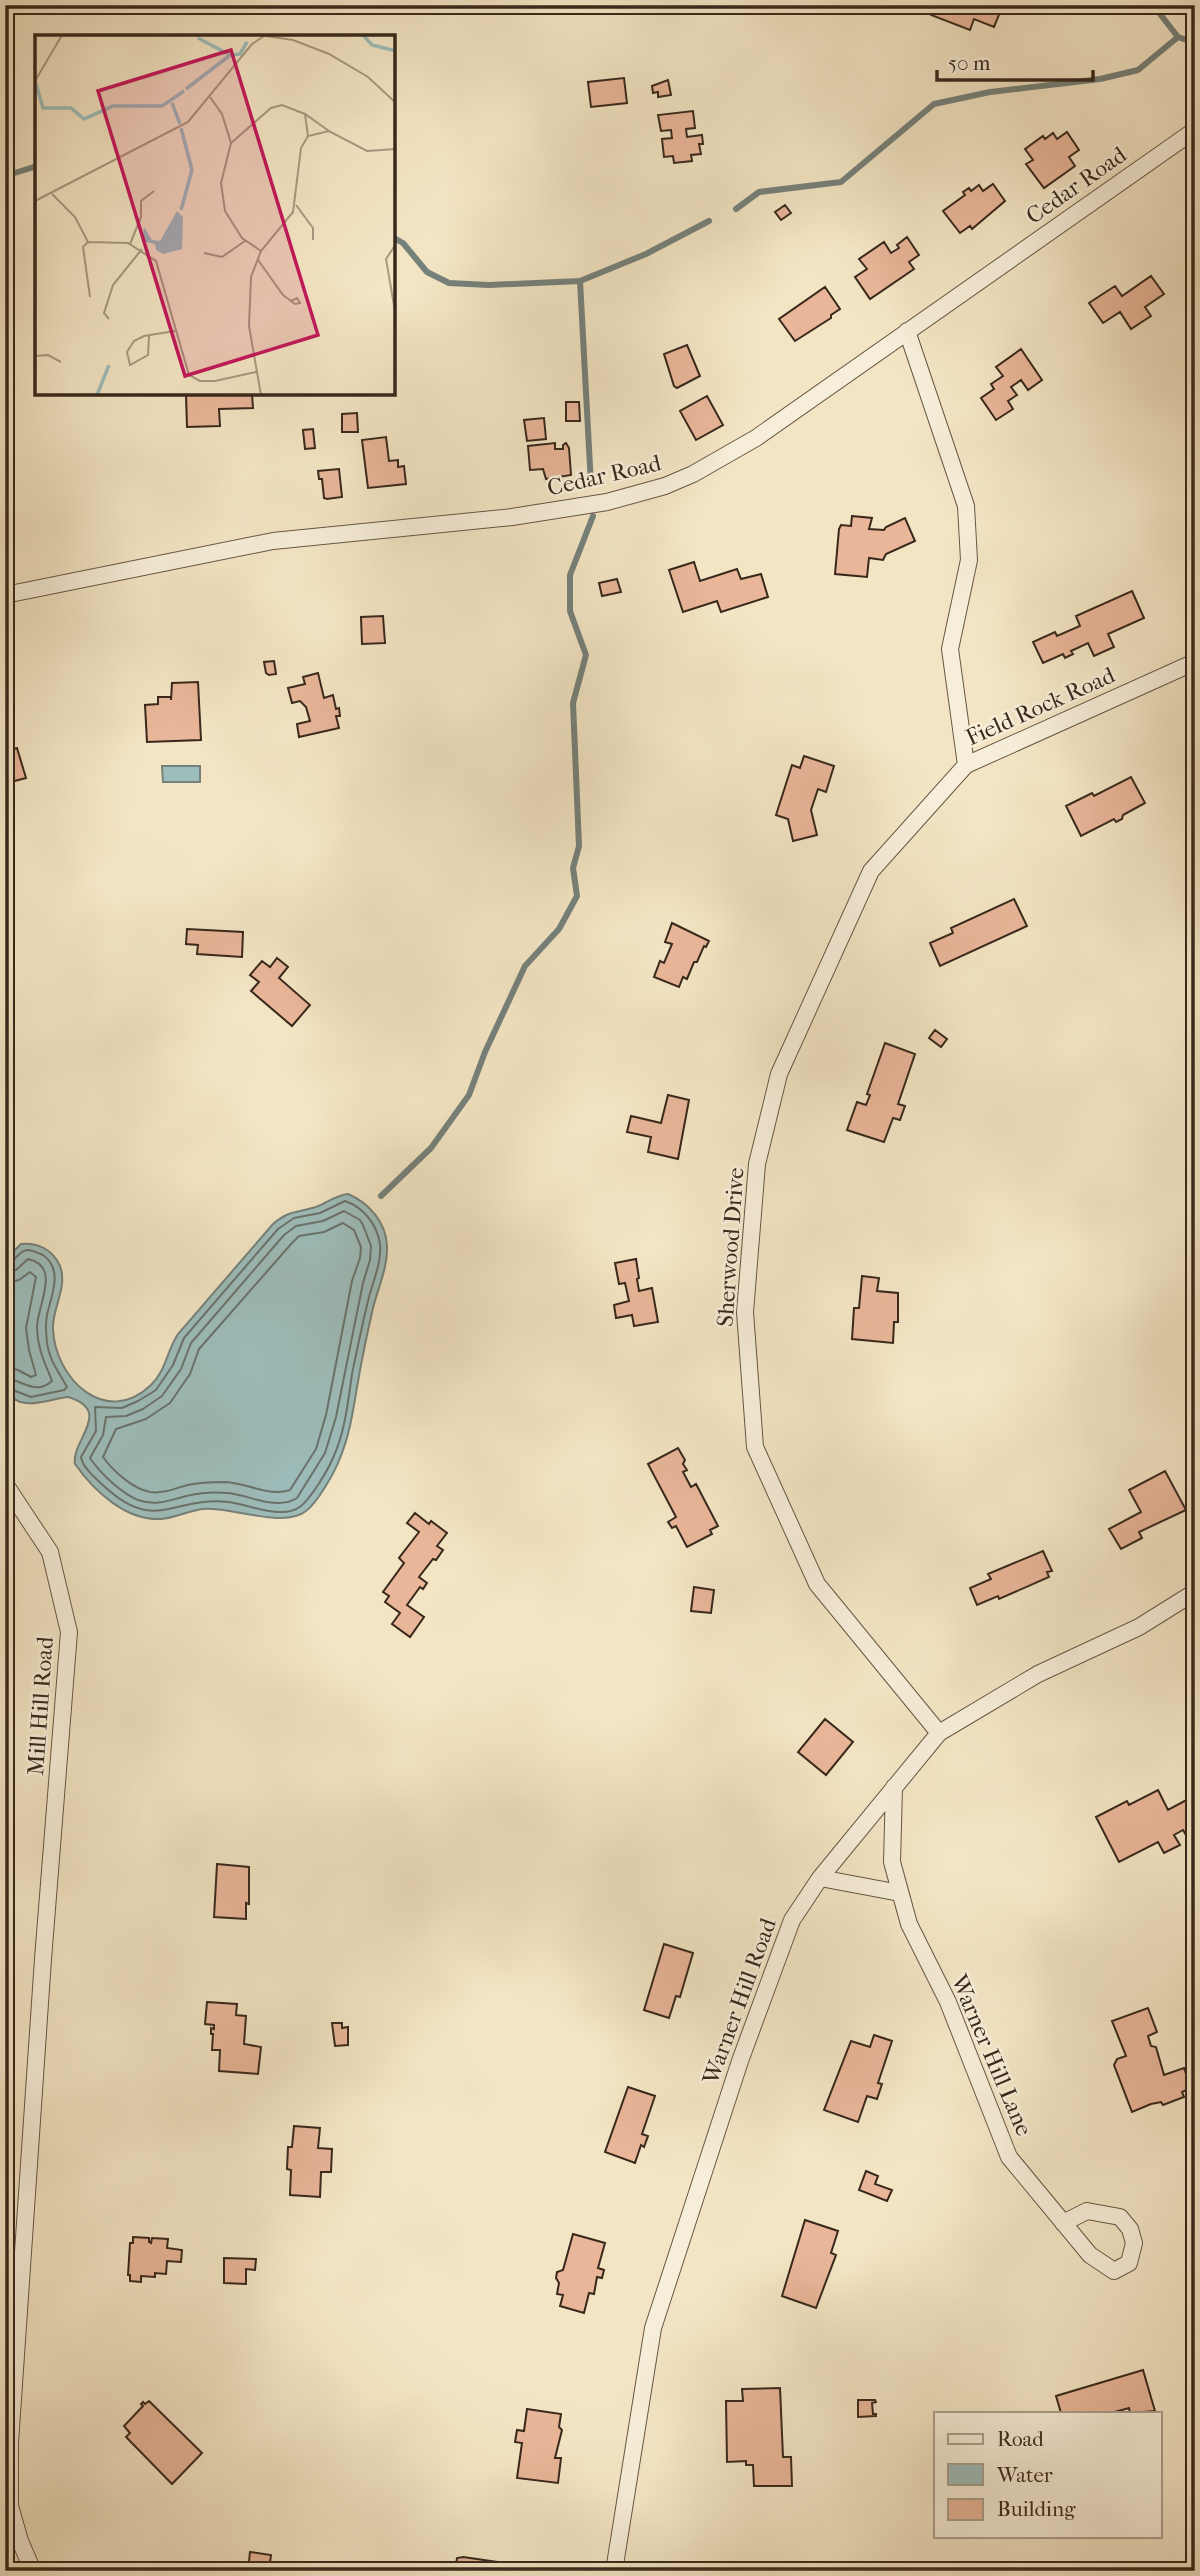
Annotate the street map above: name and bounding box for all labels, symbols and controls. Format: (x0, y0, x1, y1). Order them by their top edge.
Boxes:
inset map (35, 35, 396, 396)
scale bar (937, 38, 1093, 82)
text: 50 m (948, 51, 991, 75)
street label: Cedar Road (1021, 141, 1132, 230)
street label: Cedar Road (545, 449, 664, 502)
street label: Field Rock Road (962, 661, 1119, 751)
street label: Sherwood Drive (711, 1166, 750, 1328)
street label: Mill Hill Road (22, 1635, 59, 1776)
street label: Warner Hill Road (697, 1914, 782, 2089)
street label: Warner Hill Lane (945, 1970, 1038, 2140)
legend (934, 2412, 1162, 2538)
text: Road (997, 2427, 1044, 2451)
text: Water (996, 2463, 1053, 2487)
text: Building (997, 2497, 1076, 2521)

